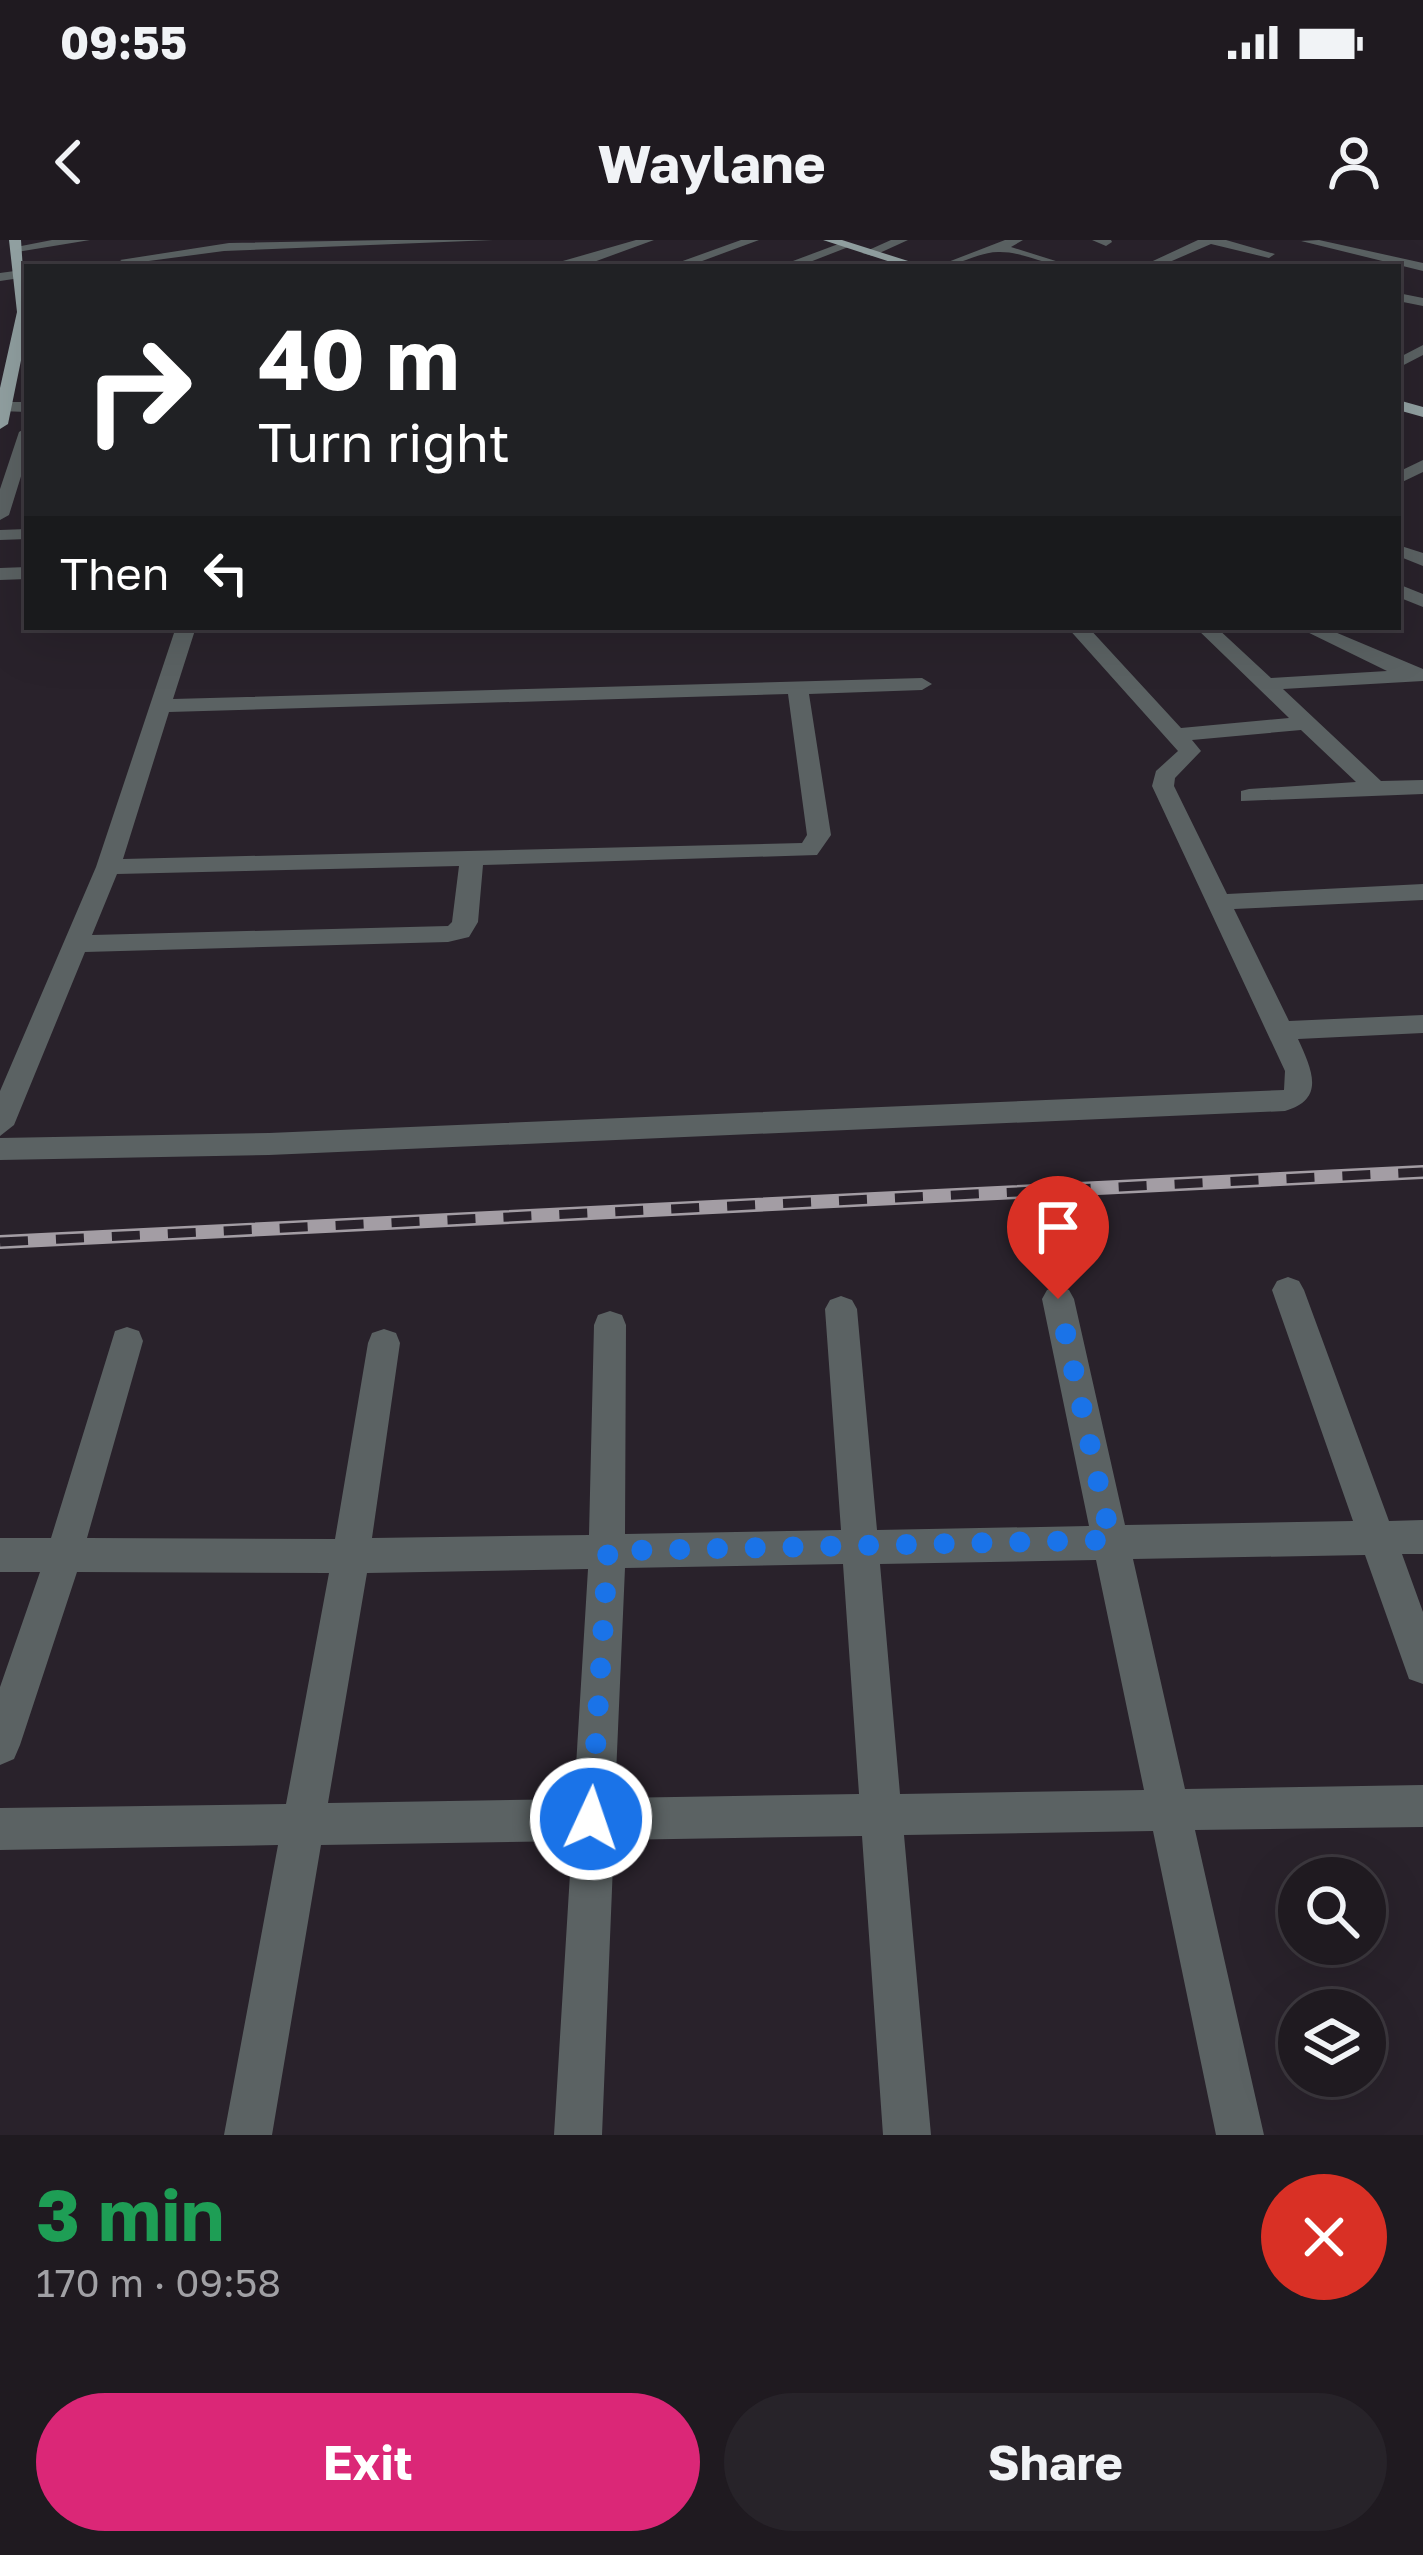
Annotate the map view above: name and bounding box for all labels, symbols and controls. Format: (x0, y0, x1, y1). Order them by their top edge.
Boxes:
text: 09:55 (60, 15, 187, 69)
icon: back (36, 129, 102, 195)
icon: person (1321, 129, 1387, 195)
text: Waylane (597, 130, 826, 195)
text: 40 m (258, 308, 460, 408)
icon: right (60, 312, 216, 468)
text: Turn right (258, 409, 510, 474)
icon: left (193, 540, 259, 606)
text: Then (60, 546, 169, 600)
pin (1007, 1176, 1109, 1299)
icon: arrive (1025, 1194, 1091, 1260)
position arrow (528, 1756, 654, 1882)
map controls (1278, 1857, 1386, 2097)
button: search (1278, 1857, 1386, 1965)
button: layers (1278, 1989, 1386, 2097)
text: 3 min (36, 2170, 224, 2257)
button: close (1261, 2174, 1387, 2300)
text: 170 m · 09:58 (36, 2259, 281, 2306)
button: Exit (36, 2393, 700, 2531)
button: Share (724, 2393, 1387, 2531)

